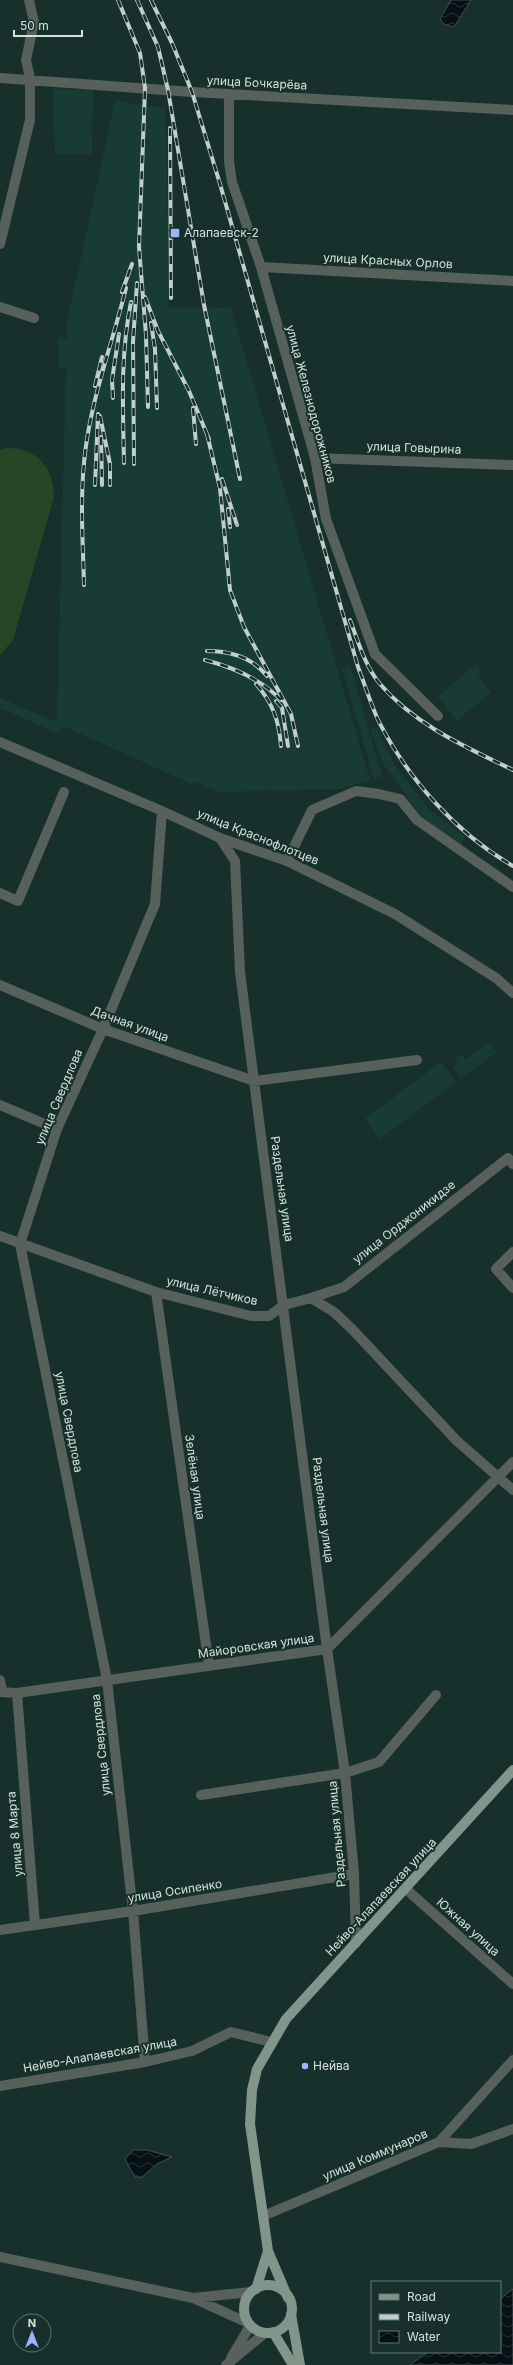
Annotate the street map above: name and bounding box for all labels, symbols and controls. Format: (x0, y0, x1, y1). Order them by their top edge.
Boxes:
scale bar (14, 12, 82, 38)
text: 50 m (20, 18, 49, 33)
street label: улица Бочкарёва (206, 72, 308, 93)
place label: Алапаевск-2 (184, 225, 259, 240)
marker: Алапаевск-2 (169, 227, 181, 239)
street label: улица Красных Орлов (323, 250, 453, 271)
street label: улица Железнодорожников (283, 323, 340, 485)
street label: улица Говырина (366, 438, 462, 457)
street label: улица Краснофлотцев (195, 805, 321, 868)
street label: Дачная улица (89, 1003, 171, 1045)
street label: улица Свердлова (32, 1047, 85, 1147)
street label: Раздельная улица (268, 1135, 297, 1243)
street label: улица Орджоникидзе (349, 1177, 458, 1266)
street label: улица Лётчиков (165, 1273, 259, 1308)
street label: улица Свердлова (52, 1370, 87, 1474)
street label: Зелёная улица (182, 1433, 209, 1521)
street label: Раздельная улица (310, 1456, 337, 1564)
street label: Майоровская улица (197, 1630, 315, 1661)
street label: улица Свердлова (88, 1693, 113, 1797)
street label: Раздельная улица (324, 1780, 349, 1888)
street label: улица 8 Марта (3, 1791, 26, 1877)
street label: Нейво-Алапаевская улица (322, 1835, 439, 1959)
street label: улица Осипенко (127, 1876, 223, 1905)
street label: Южная улица (434, 1894, 503, 1959)
street label: Нейво-Алапаевская улица (22, 2034, 178, 2075)
place label: Нейва (313, 2058, 350, 2073)
marker: Нейва (300, 2061, 310, 2071)
street label: улица Коммунаров (320, 2126, 430, 2183)
legend (371, 2281, 501, 2353)
text: Road (407, 2289, 436, 2304)
text: Railway (407, 2309, 451, 2324)
north arrow (12, 2313, 52, 2353)
text: N (28, 2316, 36, 2330)
text: Water (407, 2329, 441, 2344)

